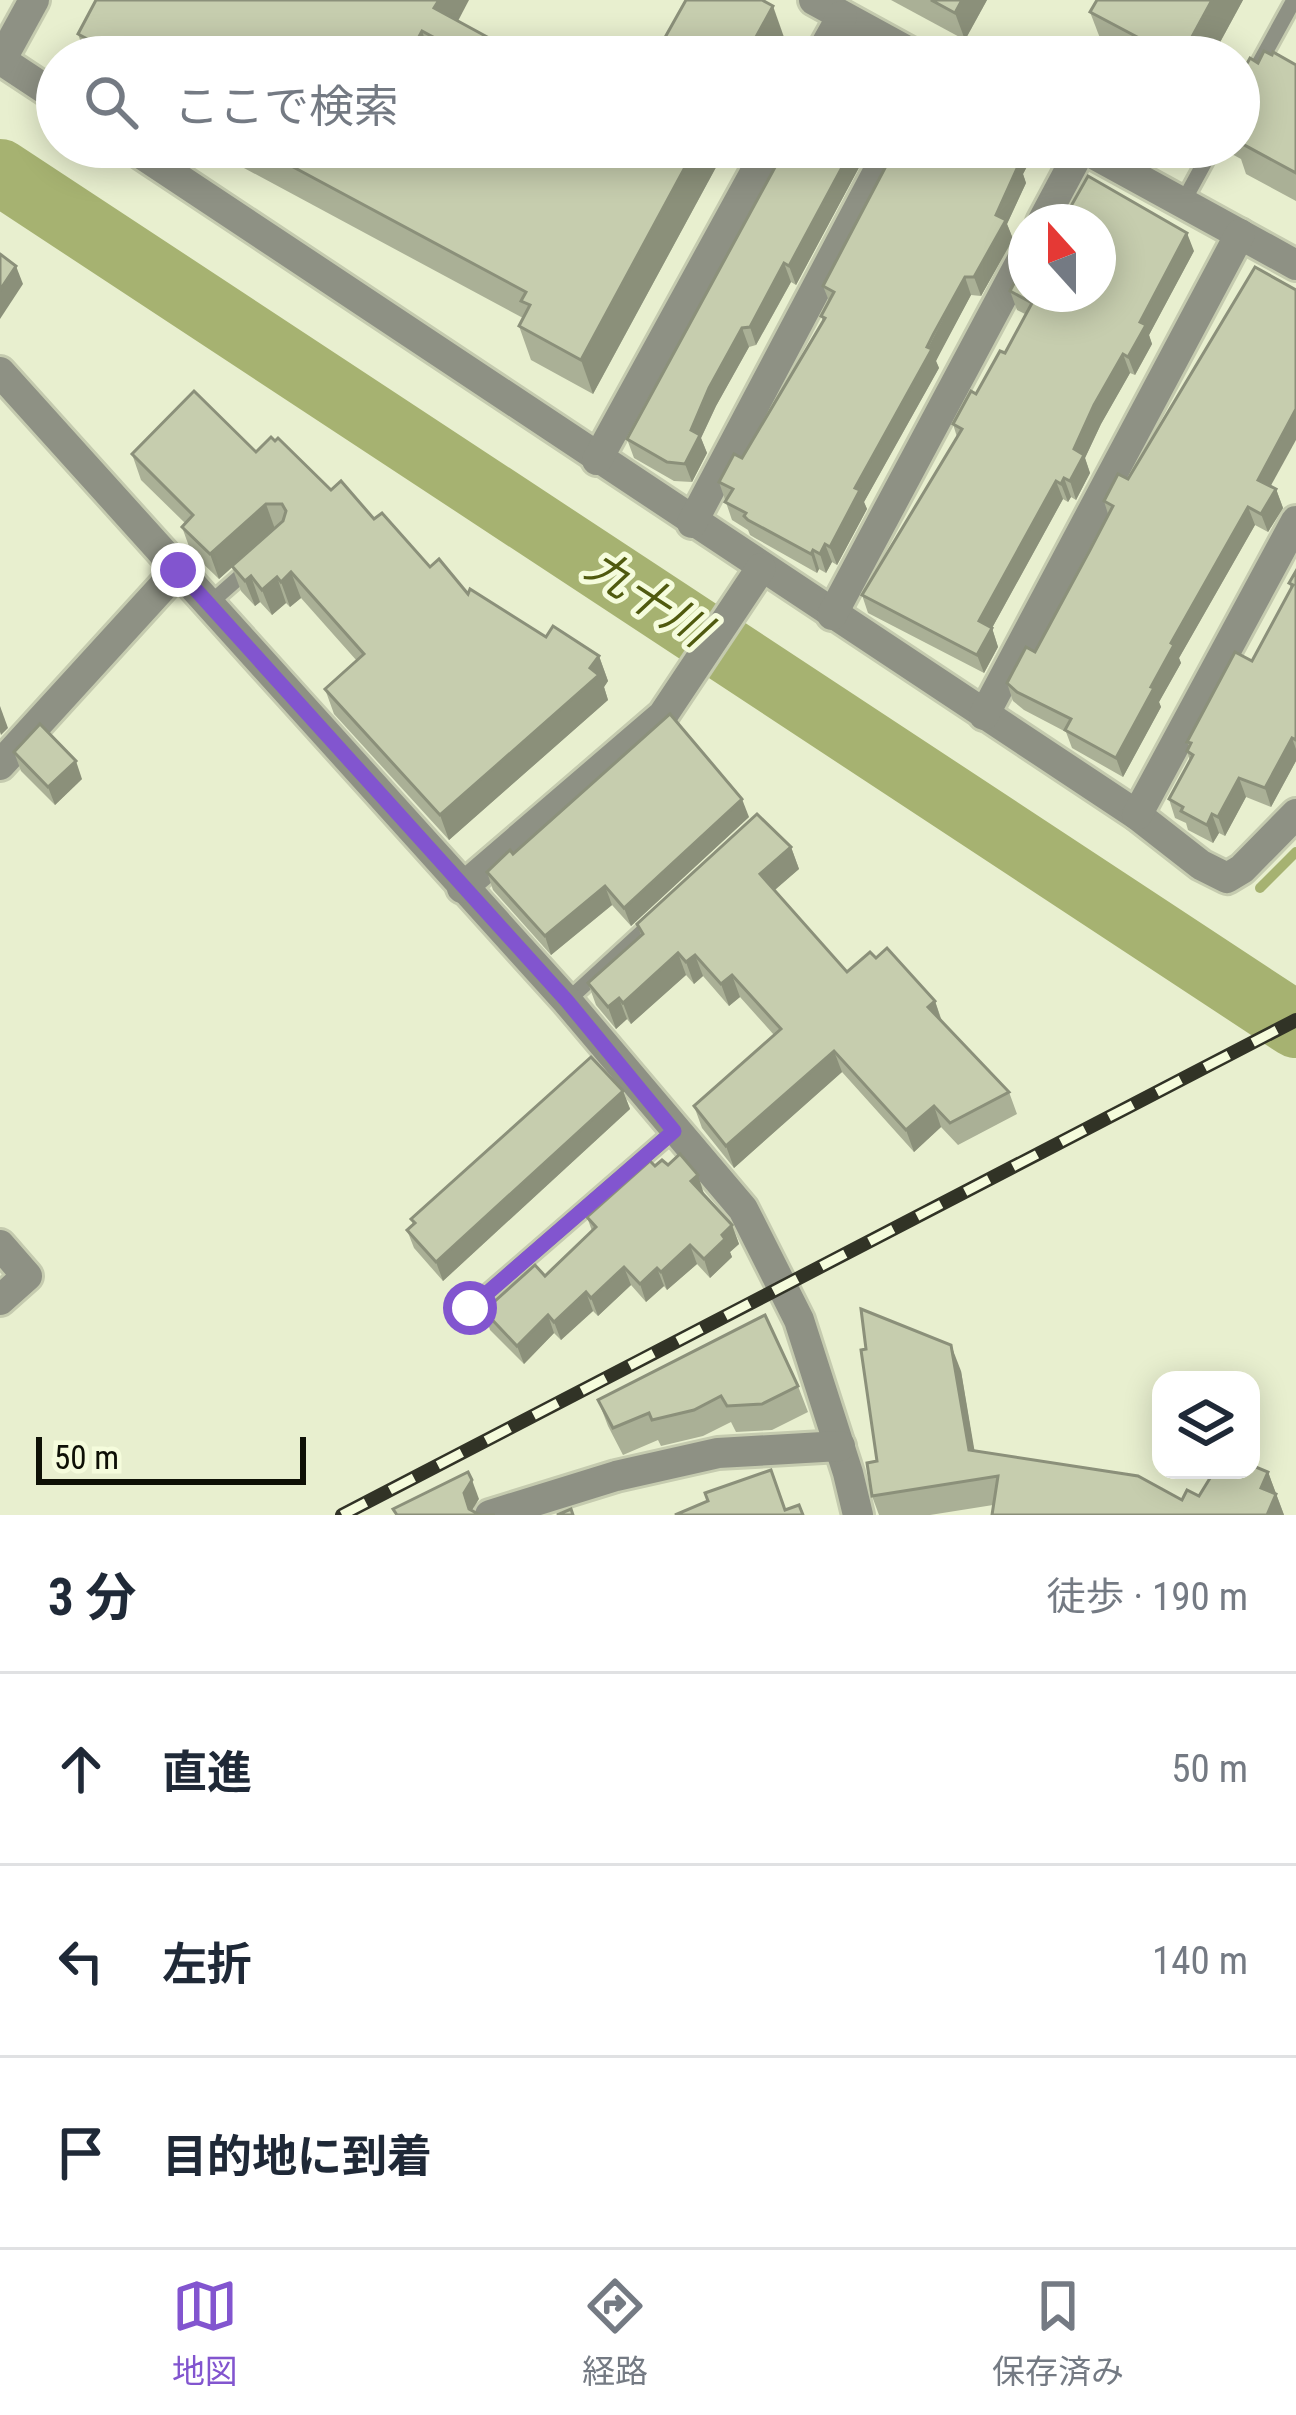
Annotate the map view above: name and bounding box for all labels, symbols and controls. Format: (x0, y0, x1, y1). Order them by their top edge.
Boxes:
search box (36, 36, 1260, 168)
icon: search (78, 69, 144, 135)
text: ここで検索 (174, 80, 399, 133)
north arrow (1008, 204, 1116, 312)
water label: 九十川 (577, 539, 722, 659)
route end (151, 543, 205, 597)
route start (443, 1281, 497, 1335)
map controls (1152, 1371, 1260, 1479)
button: layers (1152, 1371, 1260, 1479)
scale bar (36, 1431, 306, 1484)
text: 50 m (54, 1438, 119, 1477)
text: 3 分 (48, 1568, 137, 1627)
text: 徒歩 · 190 m (1047, 1574, 1248, 1620)
icon: ahead (48, 1736, 114, 1802)
text: 直進 (162, 1746, 252, 1799)
text: 50 m (1171, 1746, 1248, 1792)
icon: left (48, 1928, 114, 1994)
text: 左折 (162, 1938, 252, 1991)
text: 140 m (1152, 1938, 1248, 1984)
icon: arrive (48, 2120, 114, 2186)
text: 目的地に到着 (162, 2130, 432, 2183)
tab: 地図 (172, 2273, 238, 2393)
tab: 経路 (582, 2273, 648, 2393)
tab: 保存済み (992, 2273, 1124, 2393)

